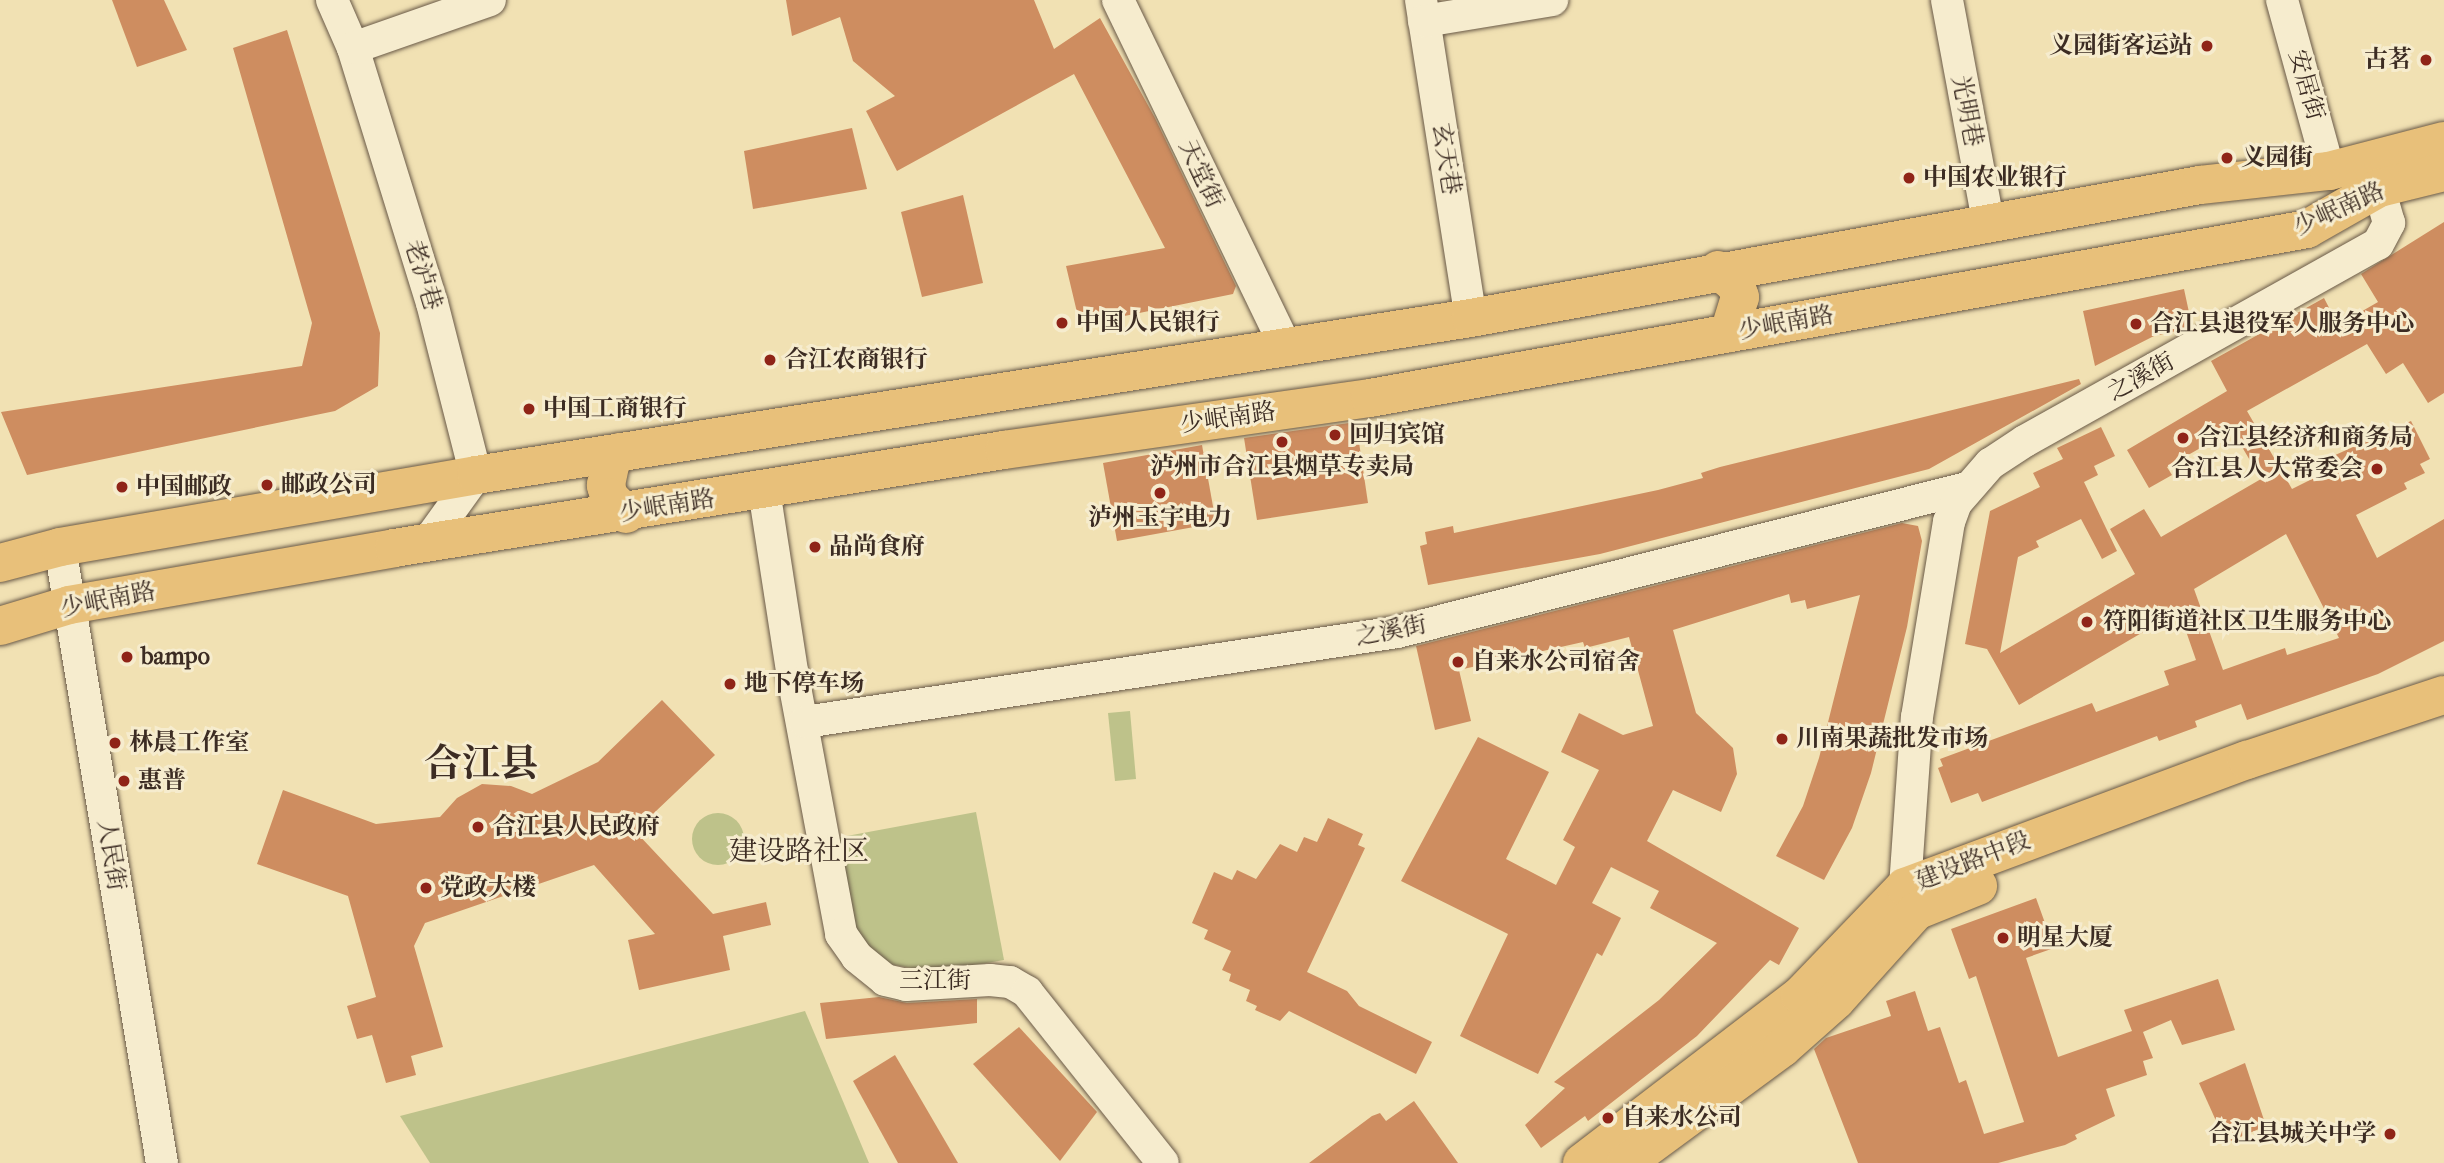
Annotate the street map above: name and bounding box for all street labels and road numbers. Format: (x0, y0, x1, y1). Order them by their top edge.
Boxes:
street label: 安居街 (2282, 46, 2330, 124)
street label: 光明巷 (1946, 73, 1988, 149)
street label: 玄天巷 (1426, 121, 1466, 197)
street label: 天堂街 (1173, 135, 1229, 213)
street label: 少岷南路 (2289, 176, 2389, 242)
street label: 老泸巷 (399, 236, 447, 314)
street label: 少岷南路 (1736, 300, 1836, 346)
street label: 之溪街 (2103, 347, 2179, 407)
street label: 少岷南路 (1178, 397, 1278, 439)
street label: 少岷南路 (617, 484, 717, 528)
street label: 少岷南路 (58, 577, 158, 623)
street label: 之溪街 (1353, 610, 1429, 652)
street label: 人民街 (91, 817, 131, 893)
street label: 建设路中段 (1912, 826, 2034, 896)
street label: 三江街 (899, 967, 971, 995)

